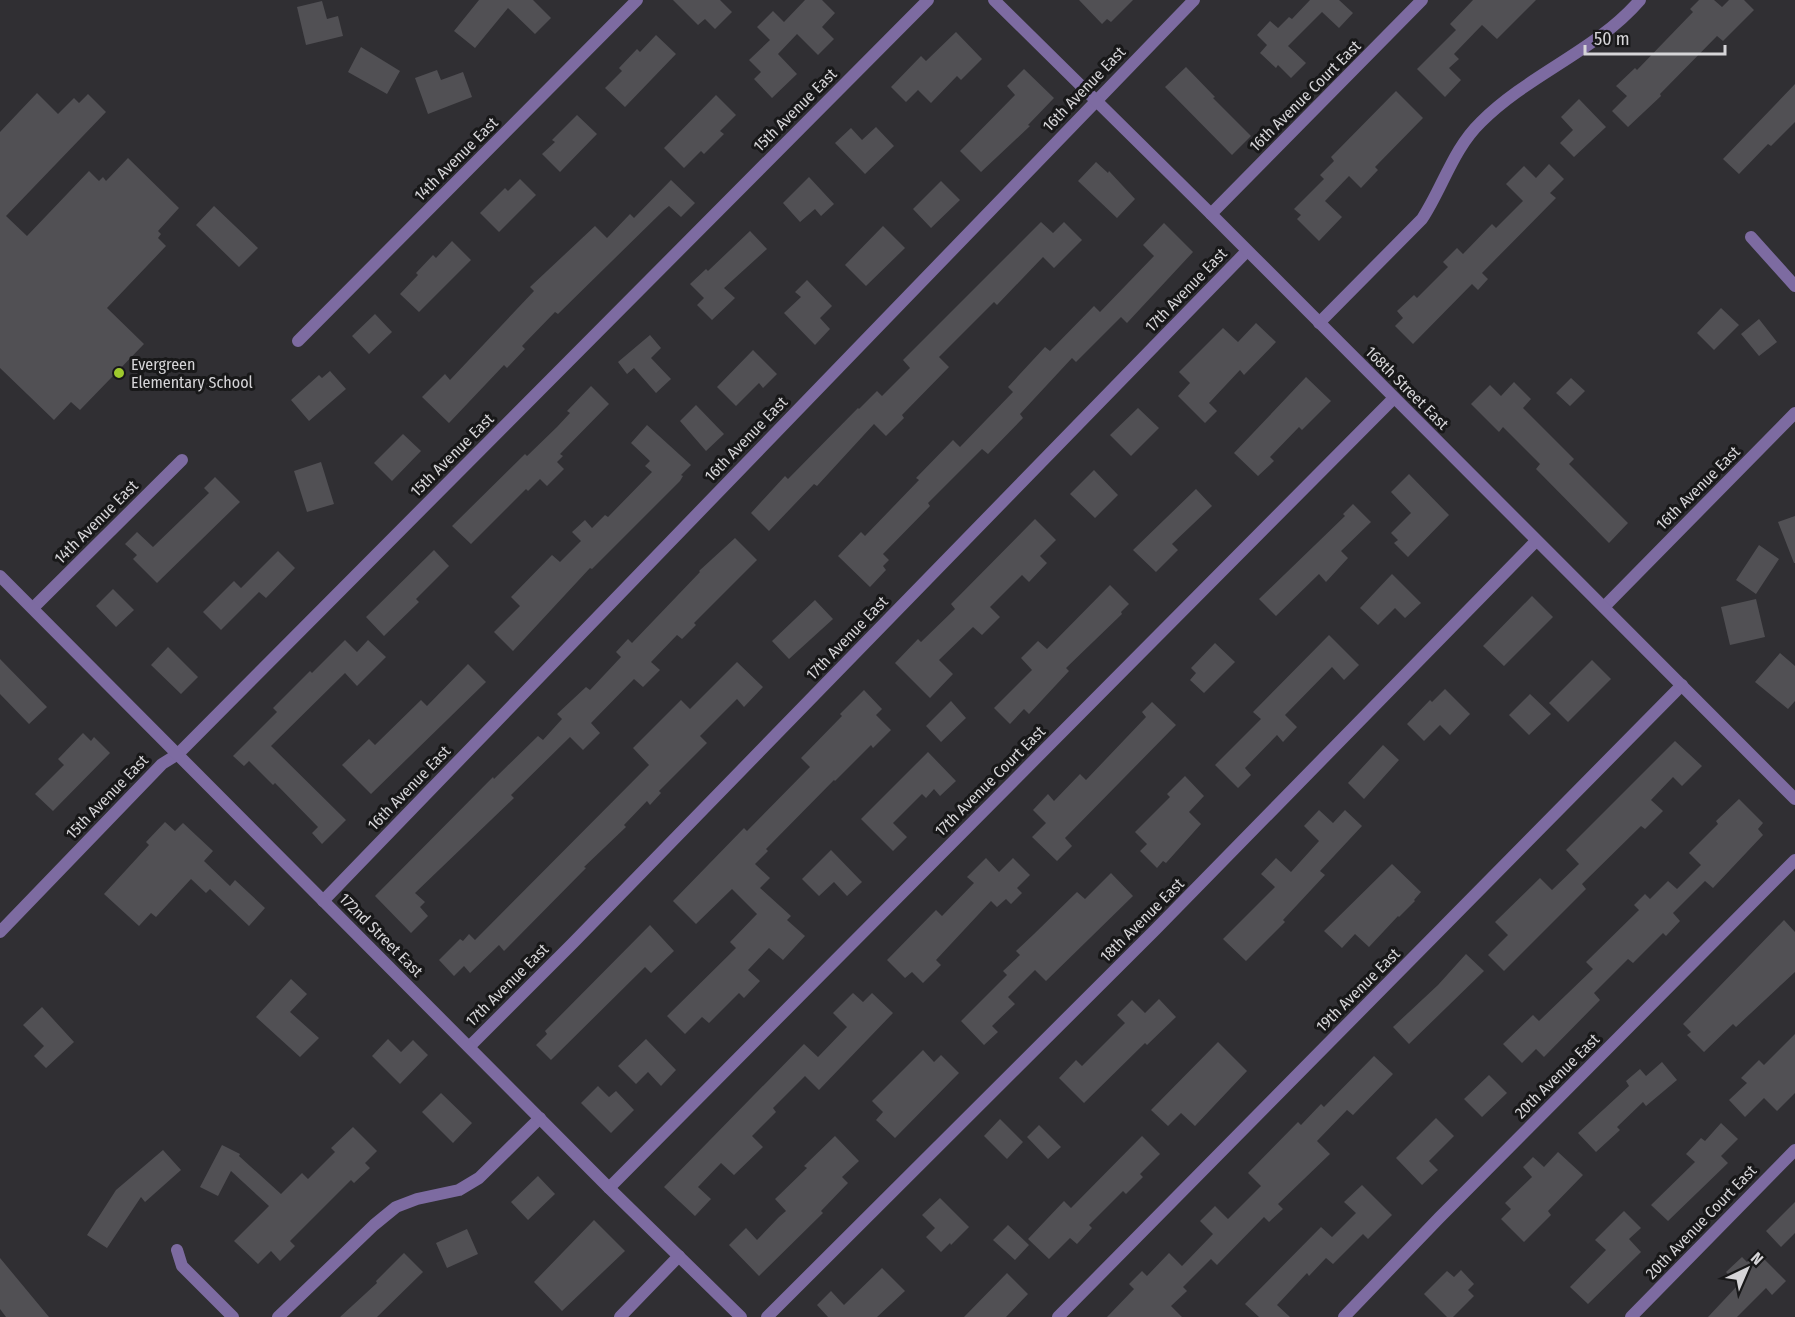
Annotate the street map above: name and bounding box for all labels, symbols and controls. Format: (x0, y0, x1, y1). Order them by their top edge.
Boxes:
scale bar (1585, 18, 1724, 56)
text: 50 m (1594, 28, 1630, 50)
street label: 16th Avenue Court East (1245, 36, 1365, 156)
street label: 16th Avenue East (1039, 42, 1130, 135)
street label: 15th Avenue East (749, 64, 841, 156)
street label: 14th Avenue East (410, 113, 502, 205)
street label: 17th Avenue East (1141, 244, 1231, 336)
street label: 168th Street East (1361, 342, 1453, 434)
place label: Evergreen Elementary School (131, 355, 253, 392)
marker: Evergreen Elementary School (112, 366, 126, 380)
street label: 16th Avenue East (701, 392, 792, 485)
street label: 15th Avenue East (406, 409, 498, 501)
street label: 16th Avenue East (1652, 442, 1744, 534)
street label: 14th Avenue East (50, 476, 142, 568)
street label: 17th Avenue East (802, 592, 892, 684)
street label: 17th Avenue Court East (931, 721, 1050, 840)
street label: 16th Avenue East (364, 741, 455, 834)
street label: 15th Avenue East (62, 750, 153, 843)
street label: 18th Avenue East (1096, 874, 1188, 966)
street label: 172nd Street East (335, 889, 427, 981)
street label: 17th Avenue East (462, 939, 553, 1030)
street label: 19th Avenue East (1312, 944, 1404, 1036)
street label: 20th Avenue East (1511, 1029, 1604, 1122)
street label: 20th Avenue Court East (1642, 1161, 1761, 1283)
north arrow (1717, 1239, 1777, 1299)
text: N (1747, 1248, 1767, 1269)

